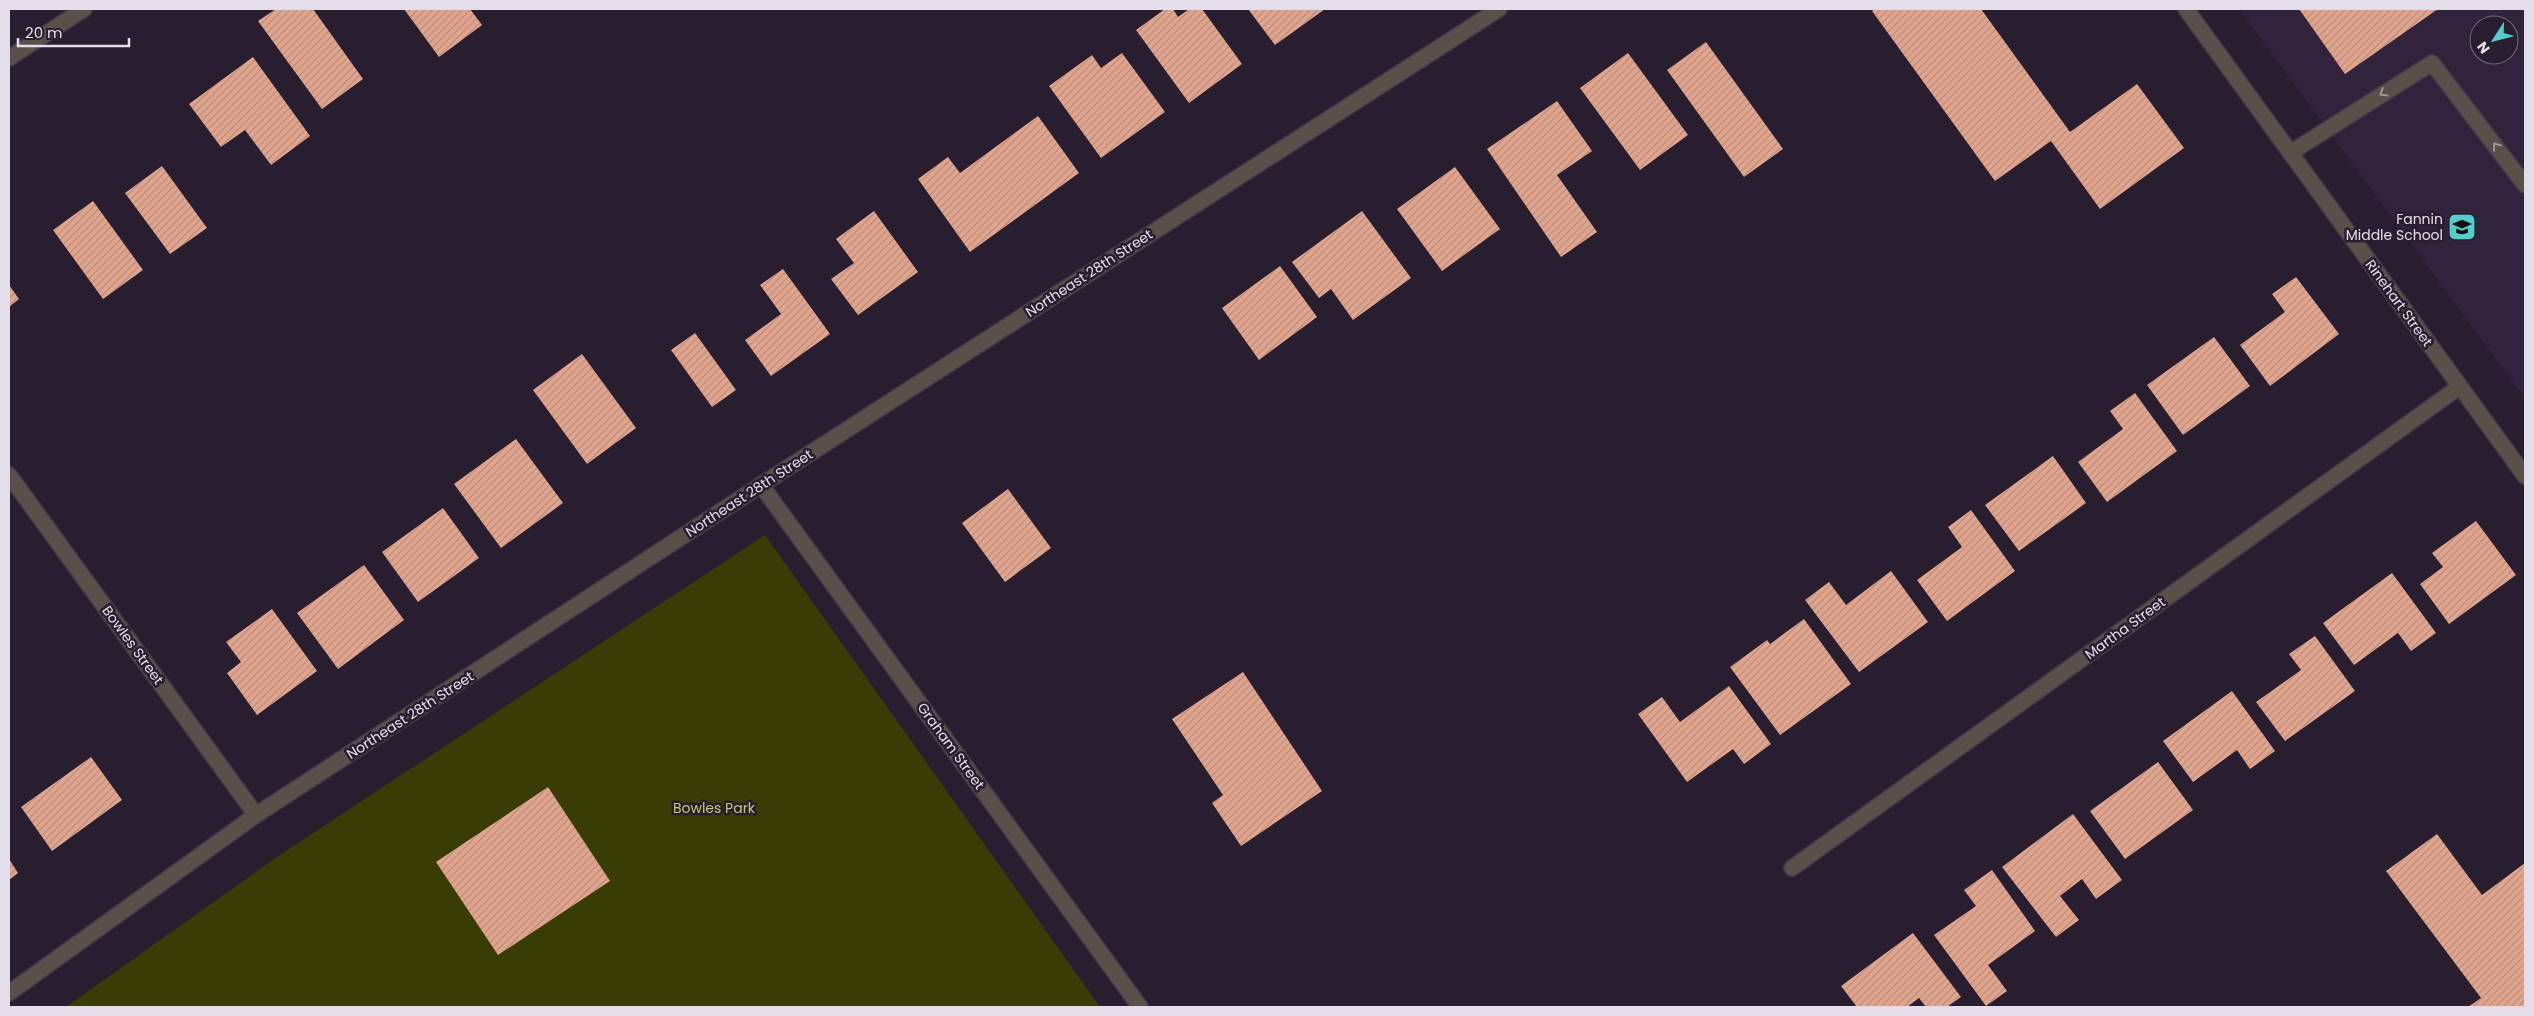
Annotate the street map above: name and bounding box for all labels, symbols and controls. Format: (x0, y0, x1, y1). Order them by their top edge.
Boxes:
scale bar (18, 15, 129, 47)
north arrow (2469, 15, 2519, 65)
text: 20 m (25, 22, 63, 43)
text: N (2472, 38, 2495, 58)
one-way arrow (2380, 87, 2389, 97)
one-way arrow (2493, 143, 2501, 152)
place label: Fannin Middle School (2346, 209, 2443, 245)
school or university icon: Fannin Middle School (2447, 212, 2477, 242)
street label: Northeast 28th Street (1021, 224, 1157, 322)
street label: Rinehart Street (2361, 255, 2437, 351)
street label: Northeast 28th Street (681, 444, 817, 542)
street label: Martha Street (2081, 592, 2169, 664)
street label: Bowles Street (98, 601, 168, 689)
street label: Northeast 28th Street (342, 666, 478, 764)
street label: Graham Street (913, 698, 989, 794)
park label: Bowles Park (673, 798, 756, 818)

